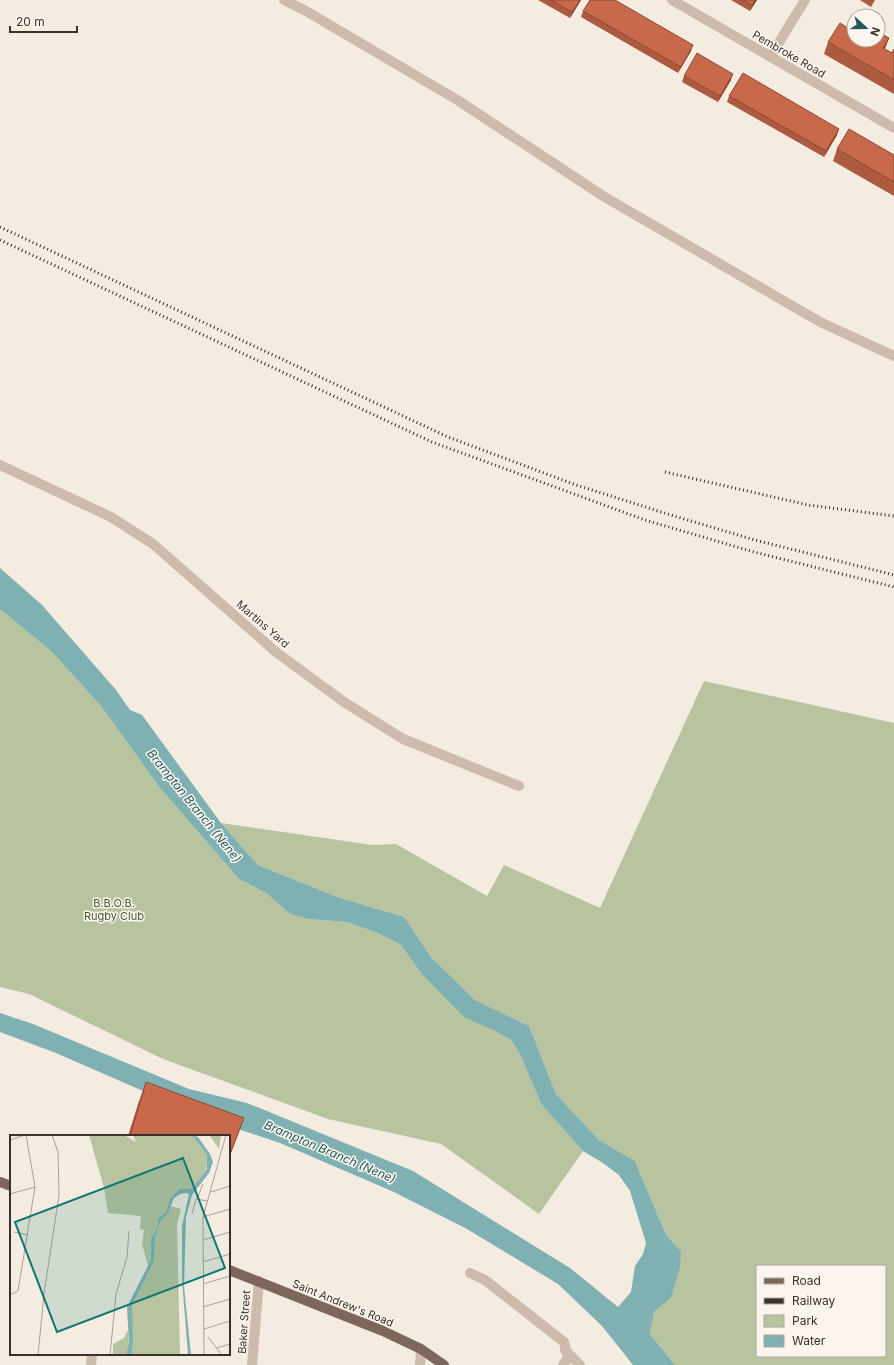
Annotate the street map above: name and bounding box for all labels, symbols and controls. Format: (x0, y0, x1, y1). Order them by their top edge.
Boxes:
scale bar (10, 8, 77, 34)
north arrow (846, 8, 886, 48)
text: 20 m (16, 14, 45, 29)
text: N (867, 25, 883, 38)
street label: Pembroke Road (750, 27, 828, 81)
street label: Martins Yard (234, 597, 292, 651)
water label: Brampton Branch (Nene) (144, 746, 245, 865)
park label: B.B.O.B. Rugby Club (84, 896, 144, 923)
water label: Brampton Branch (Nene) (262, 1117, 398, 1186)
inset map (10, 1135, 230, 1355)
legend (756, 1265, 886, 1357)
text: Road (792, 1273, 821, 1288)
street label: Saint Andrew's Road (290, 1276, 396, 1330)
street label: Baker Street (235, 1289, 253, 1354)
text: Railway (792, 1293, 836, 1308)
text: Park (792, 1313, 818, 1328)
text: Water (792, 1333, 826, 1348)

